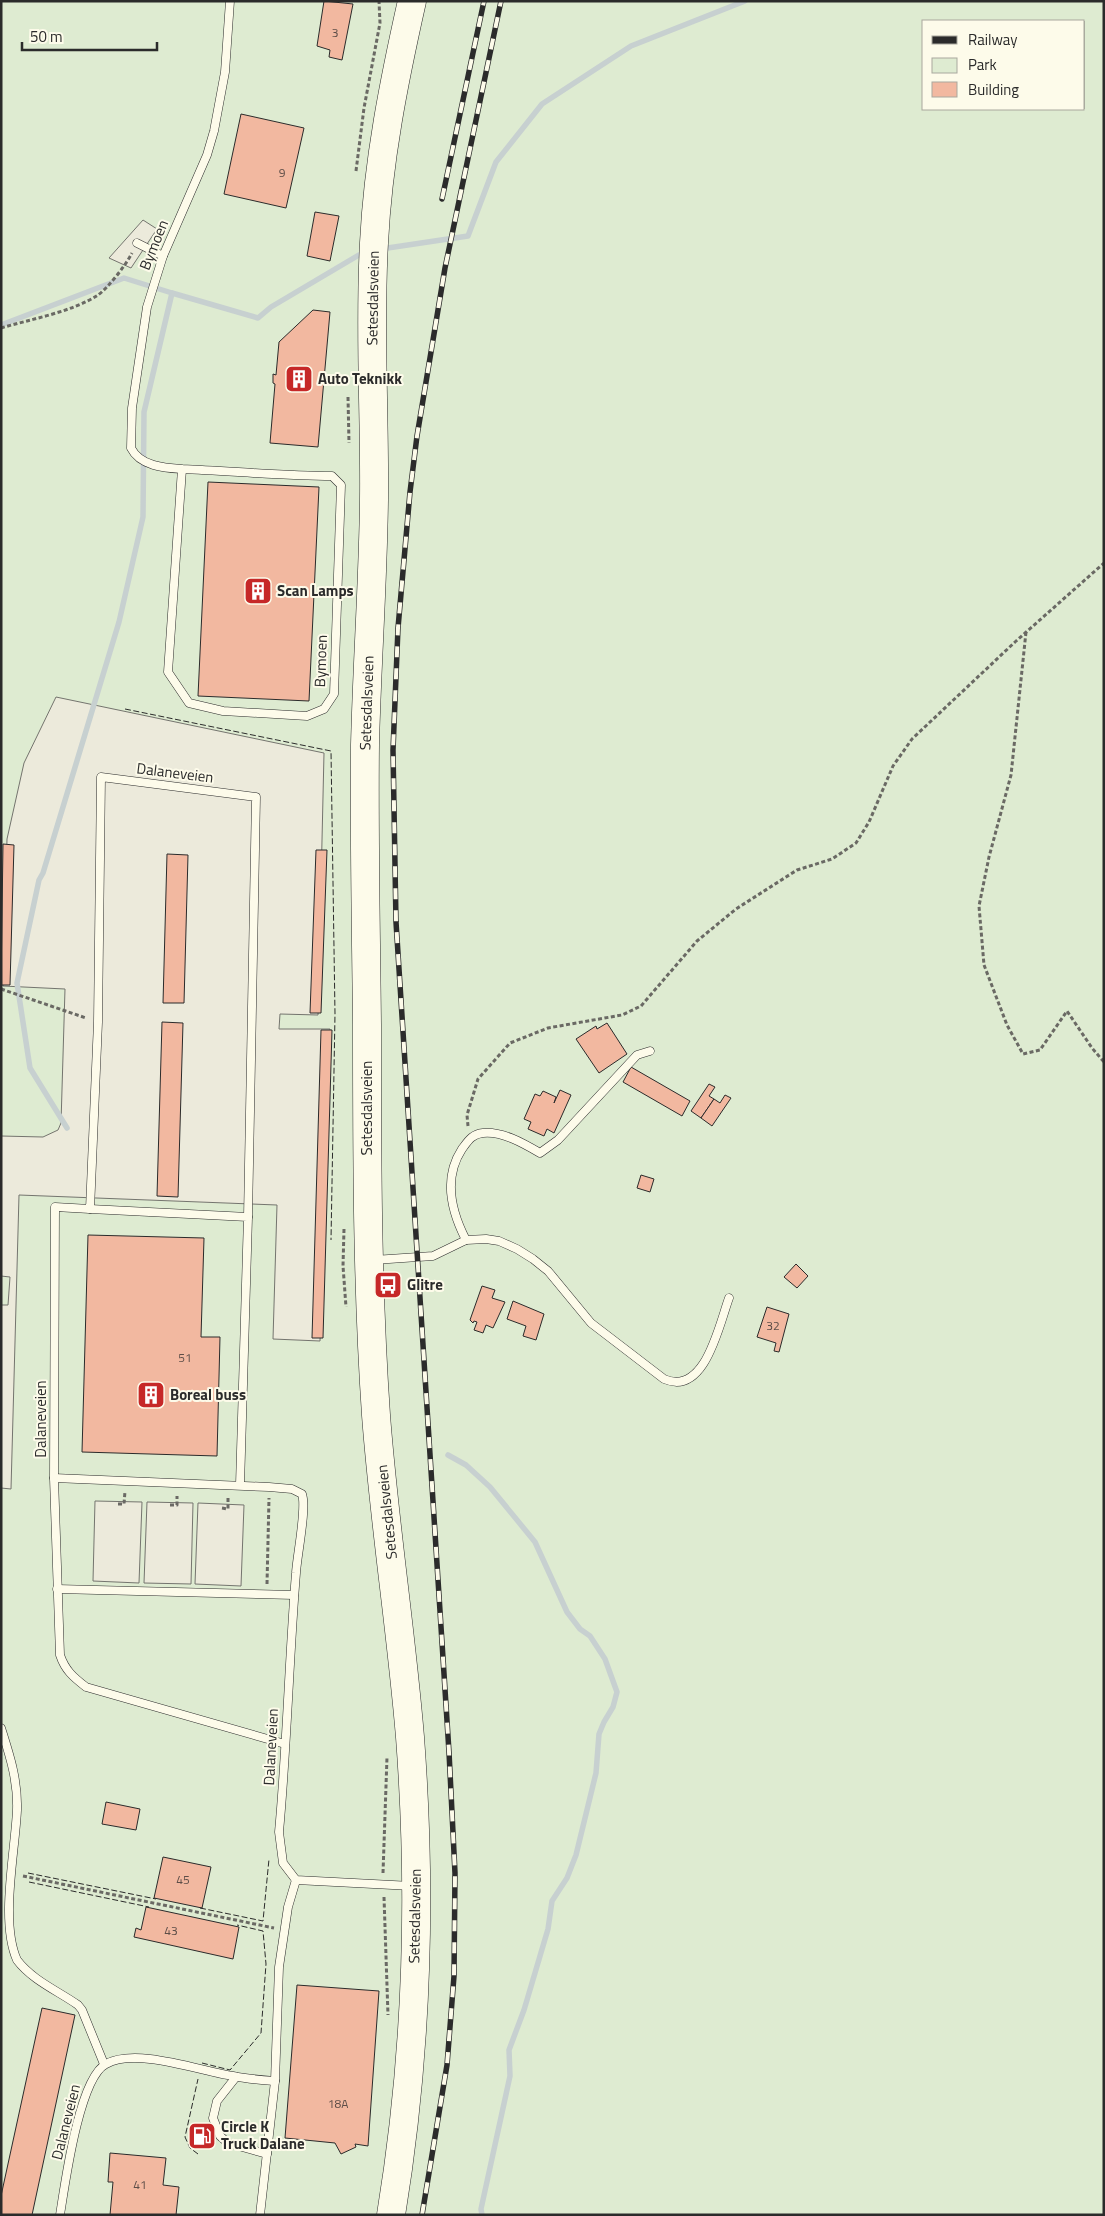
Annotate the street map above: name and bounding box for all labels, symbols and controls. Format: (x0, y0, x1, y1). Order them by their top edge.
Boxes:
scale bar (22, 20, 158, 52)
legend (922, 20, 1085, 110)
house number: 3 (332, 23, 338, 42)
text: 50 m (30, 25, 63, 48)
text: Railway (968, 28, 1018, 51)
text: Park (968, 53, 997, 76)
text: Building (968, 78, 1019, 101)
house number: 9 (279, 163, 286, 182)
street label: Bymoen (133, 216, 174, 273)
street label: Setesdalsveien (360, 250, 385, 346)
building icon: Auto Teknikk (284, 364, 314, 394)
place label: Auto Teknikk (318, 367, 402, 390)
building icon: Scan Lamps (243, 576, 273, 606)
place label: Scan Lamps (277, 579, 354, 602)
street label: Bymoen (308, 634, 333, 688)
street label: Setesdalsveien (353, 655, 380, 751)
street label: Dalaneveien (135, 756, 215, 789)
street label: Setesdalsveien (355, 1061, 378, 1155)
bus stop icon: Glitre (373, 1270, 403, 1300)
place label: Glitre (407, 1273, 443, 1296)
house number: 32 (766, 1316, 780, 1335)
house number: 51 (178, 1348, 192, 1367)
street label: Dalaneveien (29, 1380, 52, 1458)
building icon: Boreal buss (136, 1380, 166, 1410)
place label: Boreal buss (170, 1383, 246, 1406)
street label: Setesdalsveien (370, 1464, 403, 1560)
street label: Dalaneveien (257, 1708, 284, 1786)
street label: Setesdalsveien (402, 1868, 427, 1964)
house number: 45 (176, 1870, 190, 1889)
house number: 43 (164, 1921, 178, 1940)
street label: Dalaneveien (45, 2082, 86, 2162)
house number: 18A (328, 2094, 348, 2113)
place label: Circle K Truck Dalane (221, 2115, 305, 2155)
fuel station icon: Circle K Truck Dalane (187, 2121, 217, 2151)
house number: 41 (133, 2175, 147, 2194)

